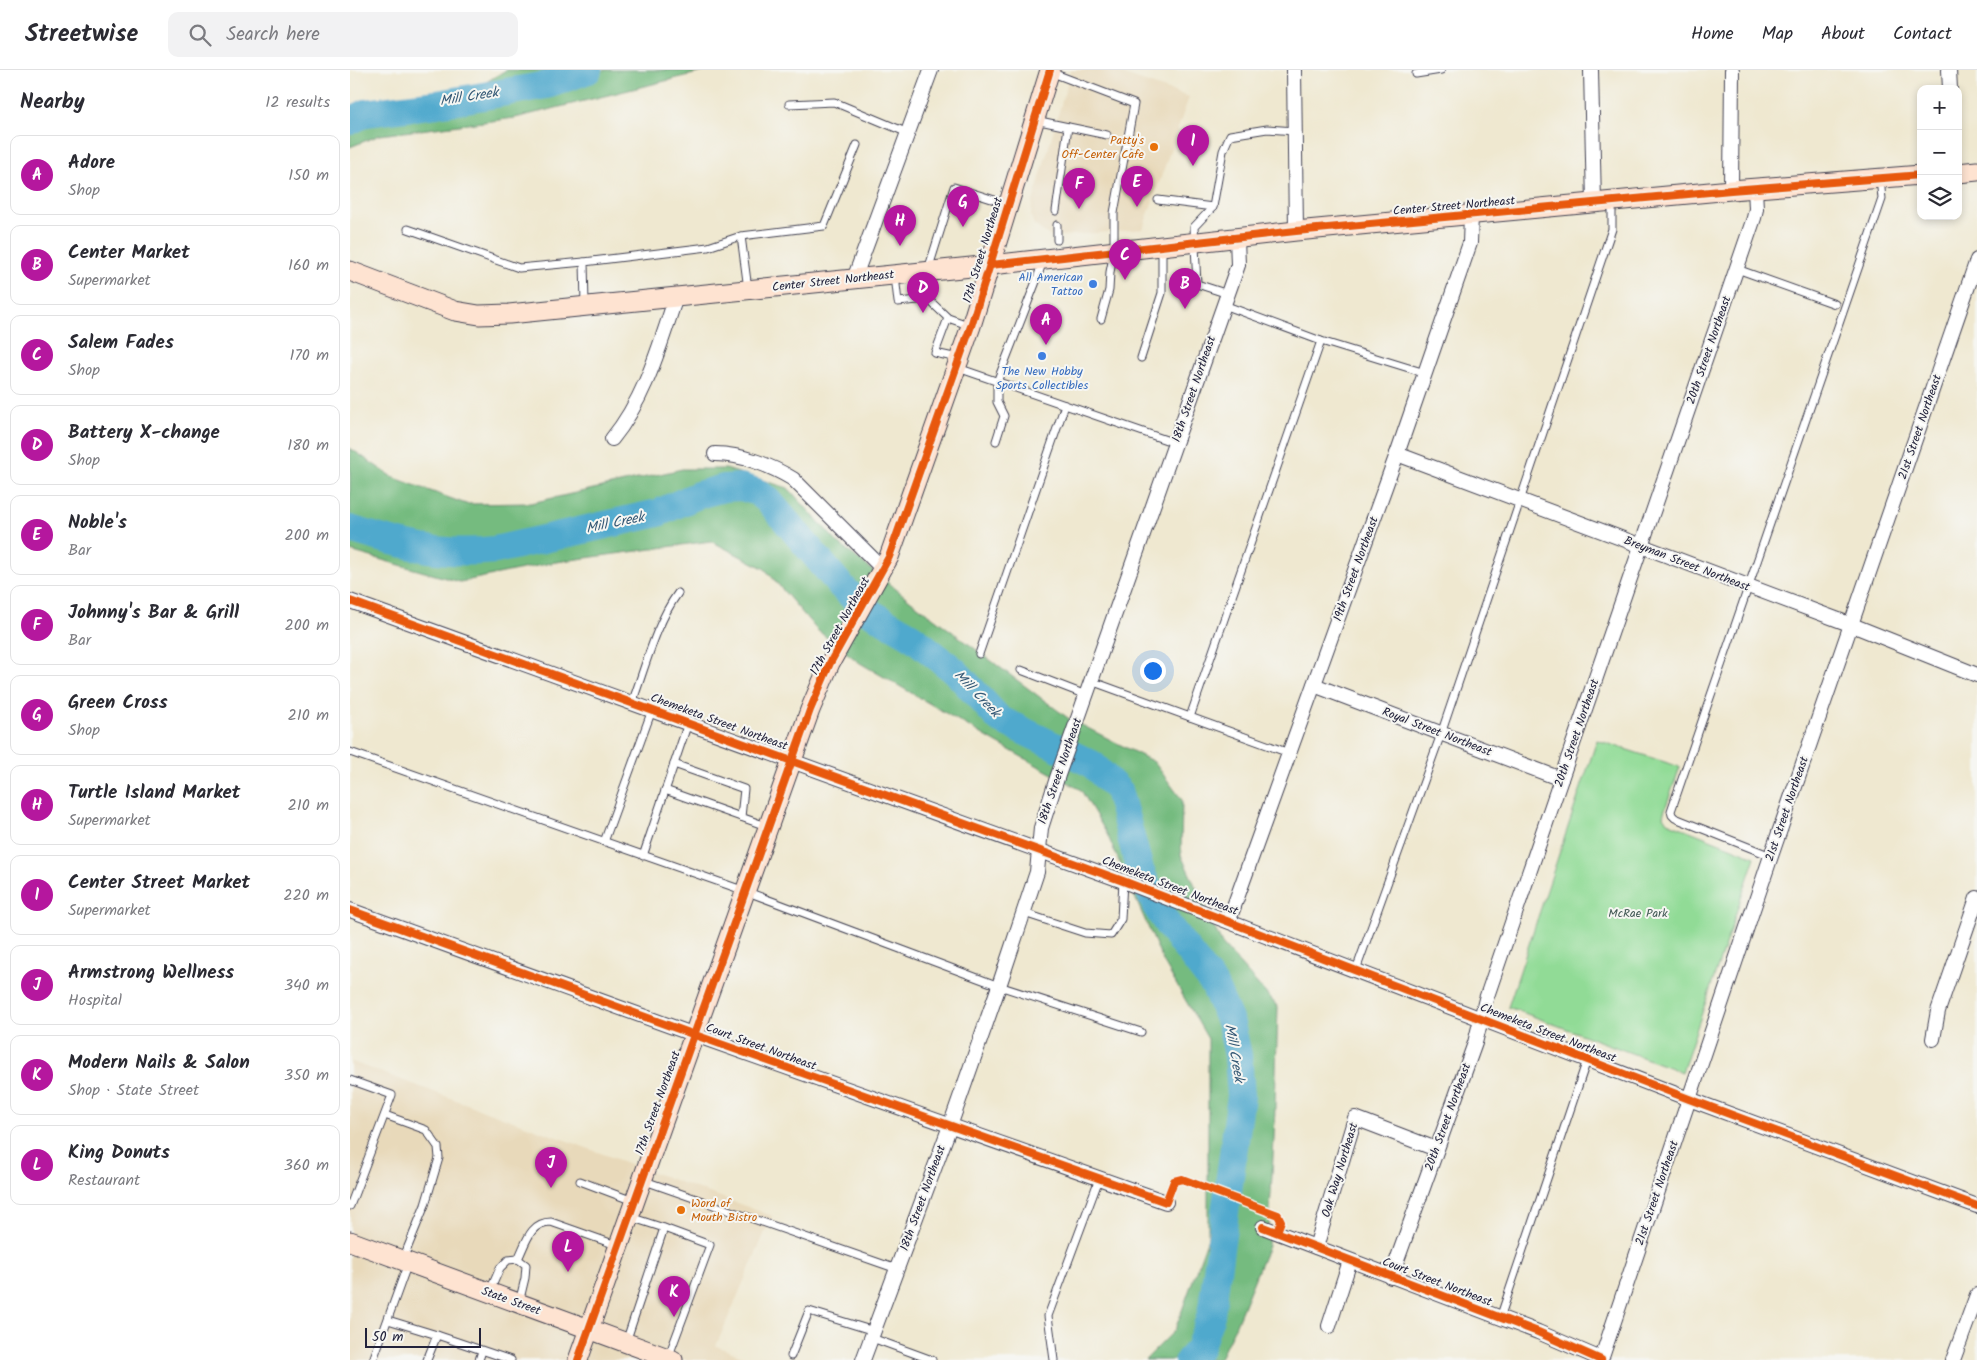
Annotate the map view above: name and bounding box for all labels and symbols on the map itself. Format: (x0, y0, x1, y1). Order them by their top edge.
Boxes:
water label: Mill Creek (438, 81, 502, 112)
pin: I (1177, 125, 1209, 166)
place label: Patty's Off-Center Cafe (1062, 131, 1145, 164)
marker: Patty's Off-Center Cafe (1148, 141, 1160, 153)
pin: E (1121, 166, 1153, 207)
pin: F (1063, 168, 1095, 209)
pin: G (947, 186, 979, 227)
street label: Center Street Northeast (1392, 191, 1516, 221)
street label: 17th Street Northeast (958, 194, 1008, 305)
pin: H (884, 205, 916, 246)
pin: C (1109, 239, 1141, 280)
street label: Center Street Northeast (771, 265, 895, 297)
place label: All American Tattoo (1019, 268, 1083, 301)
pin: B (1169, 268, 1201, 309)
pin: D (907, 272, 939, 313)
marker: All American Tattoo (1087, 278, 1099, 290)
street label: 20th Street Northeast (1682, 293, 1737, 407)
pin: A (1030, 304, 1062, 345)
street label: 18th Street Northeast (1167, 333, 1221, 445)
marker: The New Hobby Sports Collectibles (1036, 350, 1048, 362)
place label: The New Hobby Sports Collectibles (996, 362, 1088, 395)
street label: 21st Street Northeast (1893, 372, 1947, 482)
water label: Mill Creek (584, 506, 649, 540)
street label: 19th Street Northeast (1328, 514, 1384, 624)
street label: Breyman Street Northeast (1621, 531, 1753, 597)
street label: 17th Street Northeast (805, 573, 875, 679)
your location (1140, 658, 1166, 684)
water label: Mill Creek (949, 665, 1007, 725)
street label: 20th Street Northeast (1550, 676, 1605, 790)
street label: Chemeketa Street Northeast (648, 688, 791, 756)
street label: Royal Street Northeast (1379, 702, 1495, 762)
street label: 18th Street Northeast (1033, 715, 1087, 827)
street label: 21st Street Northeast (1760, 754, 1814, 864)
street label: Chemeketa Street Northeast (1099, 851, 1241, 921)
park label: McRae Park (1608, 904, 1668, 923)
street label: Chemeketa Street Northeast (1477, 998, 1619, 1068)
street label: Court Street Northeast (703, 1018, 819, 1076)
water label: Mill Creek (1218, 1022, 1250, 1086)
street label: 17th Street Northeast (630, 1048, 686, 1158)
street label: 20th Street Northeast (1420, 1060, 1476, 1174)
street label: Oak Way Northeast (1317, 1120, 1364, 1220)
street label: 21st Street Northeast (1630, 1138, 1684, 1248)
street label: 18th Street Northeast (895, 1142, 951, 1254)
pin: J (535, 1147, 567, 1188)
place label: Word of Mouth Bistro (691, 1194, 757, 1227)
marker: Word of Mouth Bistro (675, 1204, 687, 1216)
pin: L (552, 1231, 584, 1272)
street label: Court Street Northeast (1379, 1252, 1495, 1312)
pin: K (658, 1276, 690, 1317)
street label: State Street (479, 1281, 544, 1321)
scale bar (365, 1325, 481, 1348)

